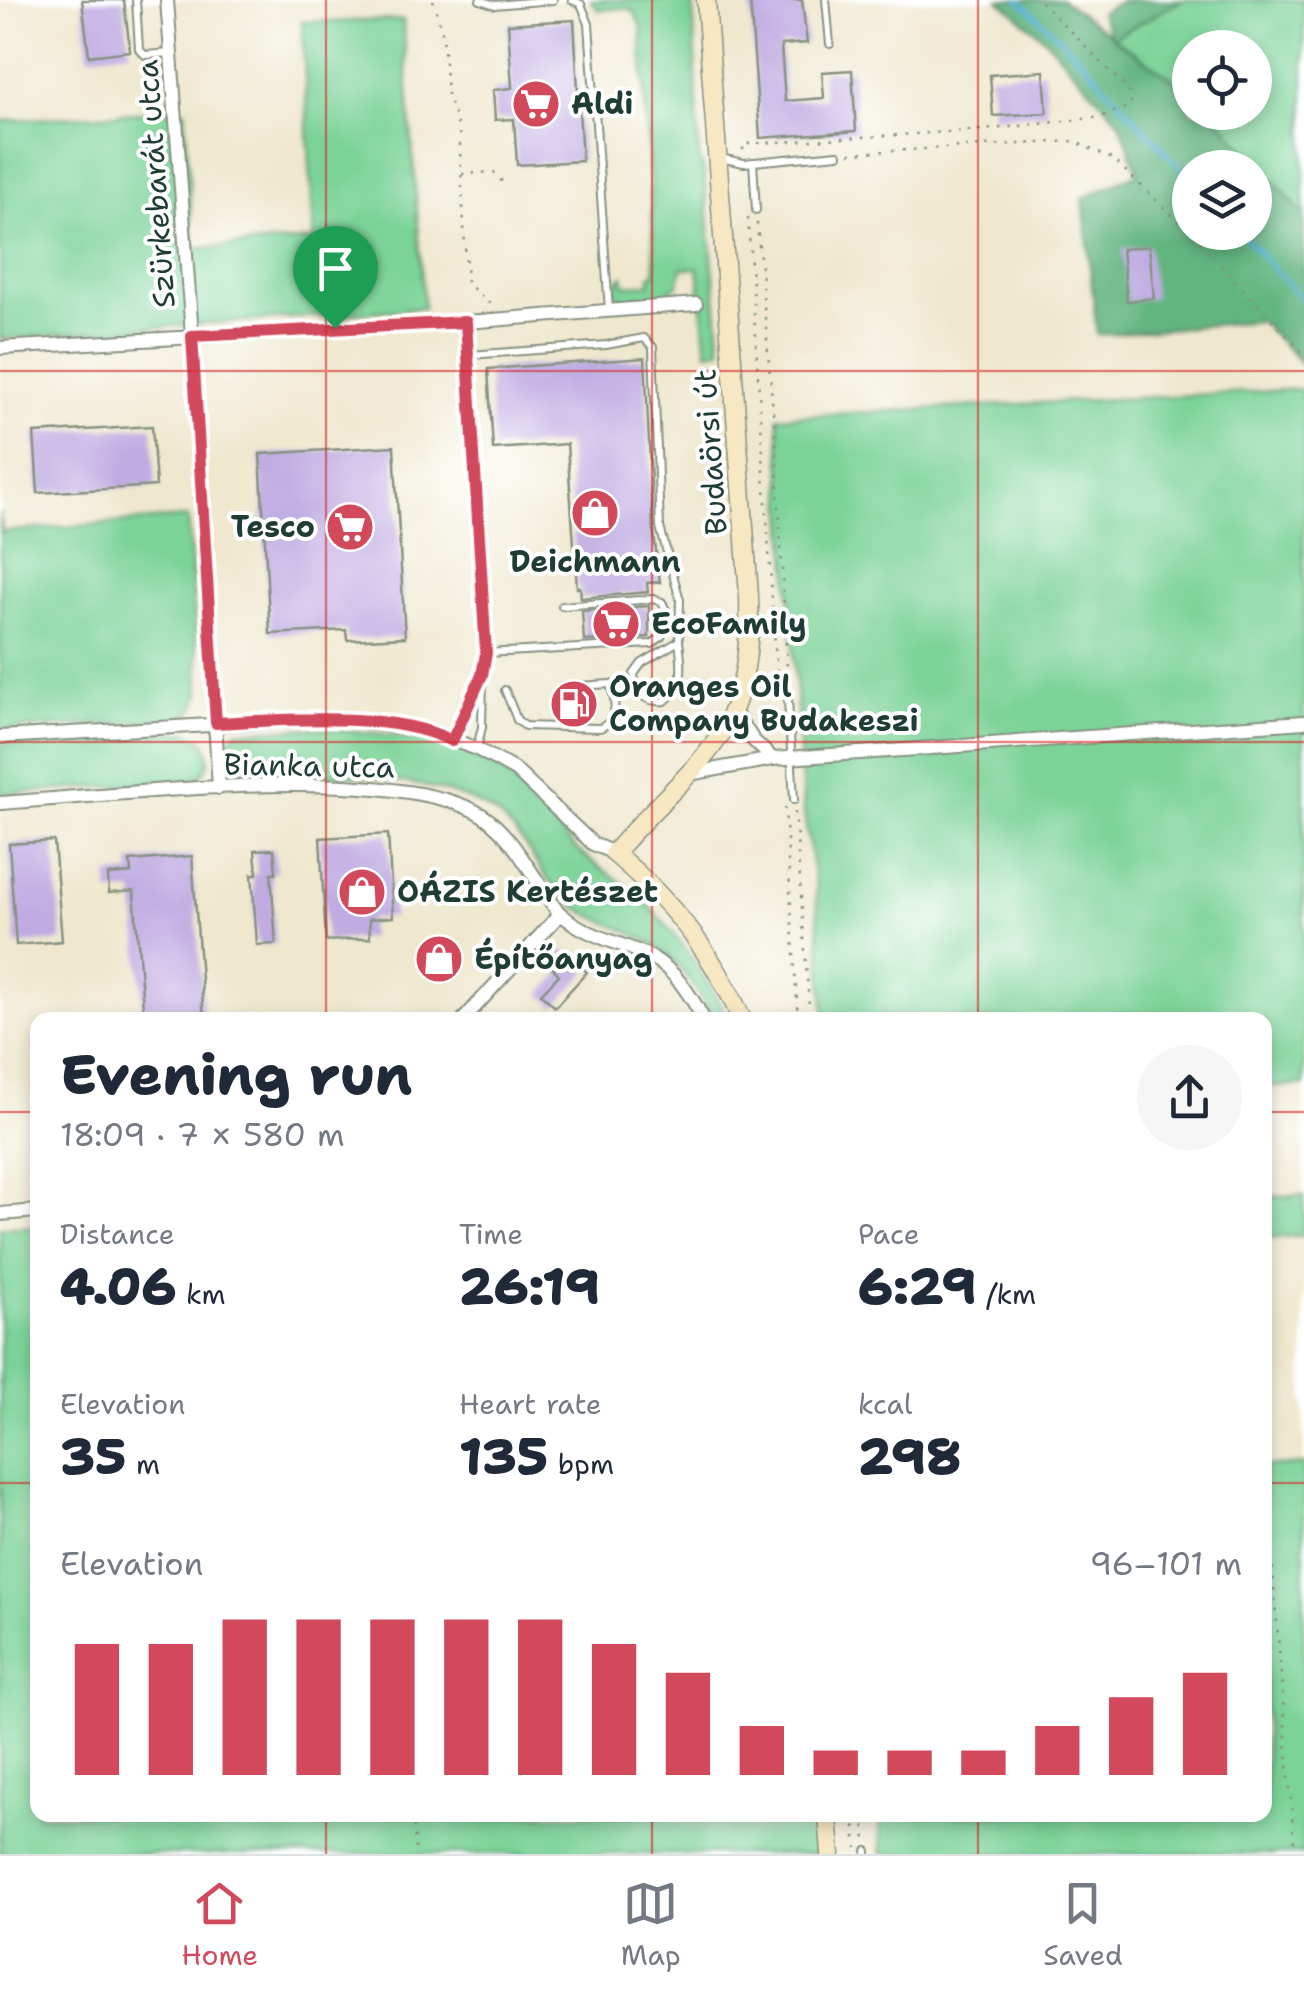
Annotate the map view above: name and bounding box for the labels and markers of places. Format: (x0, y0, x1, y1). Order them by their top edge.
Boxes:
supermarket icon: Aldi (510, 78, 562, 130)
place label: Aldi (571, 83, 634, 124)
pin (293, 226, 378, 329)
shop icon: Deichmann (569, 487, 621, 539)
supermarket icon: Tesco (324, 501, 376, 553)
place label: Tesco (231, 506, 315, 547)
place label: Deichmann (509, 541, 681, 582)
supermarket icon: EcoFamily (590, 598, 642, 650)
place label: EcoFamily (651, 603, 806, 644)
place label: Oranges Oil Company Budakeszi (609, 666, 919, 741)
fuel station icon: Oranges Oil Company Budakeszi (548, 678, 600, 730)
shop icon: OÁZIS Kertészet (336, 866, 388, 918)
place label: OÁZIS Kertészet (397, 870, 658, 912)
shop icon: Építőanyag (413, 933, 465, 985)
place label: Építőanyag (474, 937, 652, 979)

